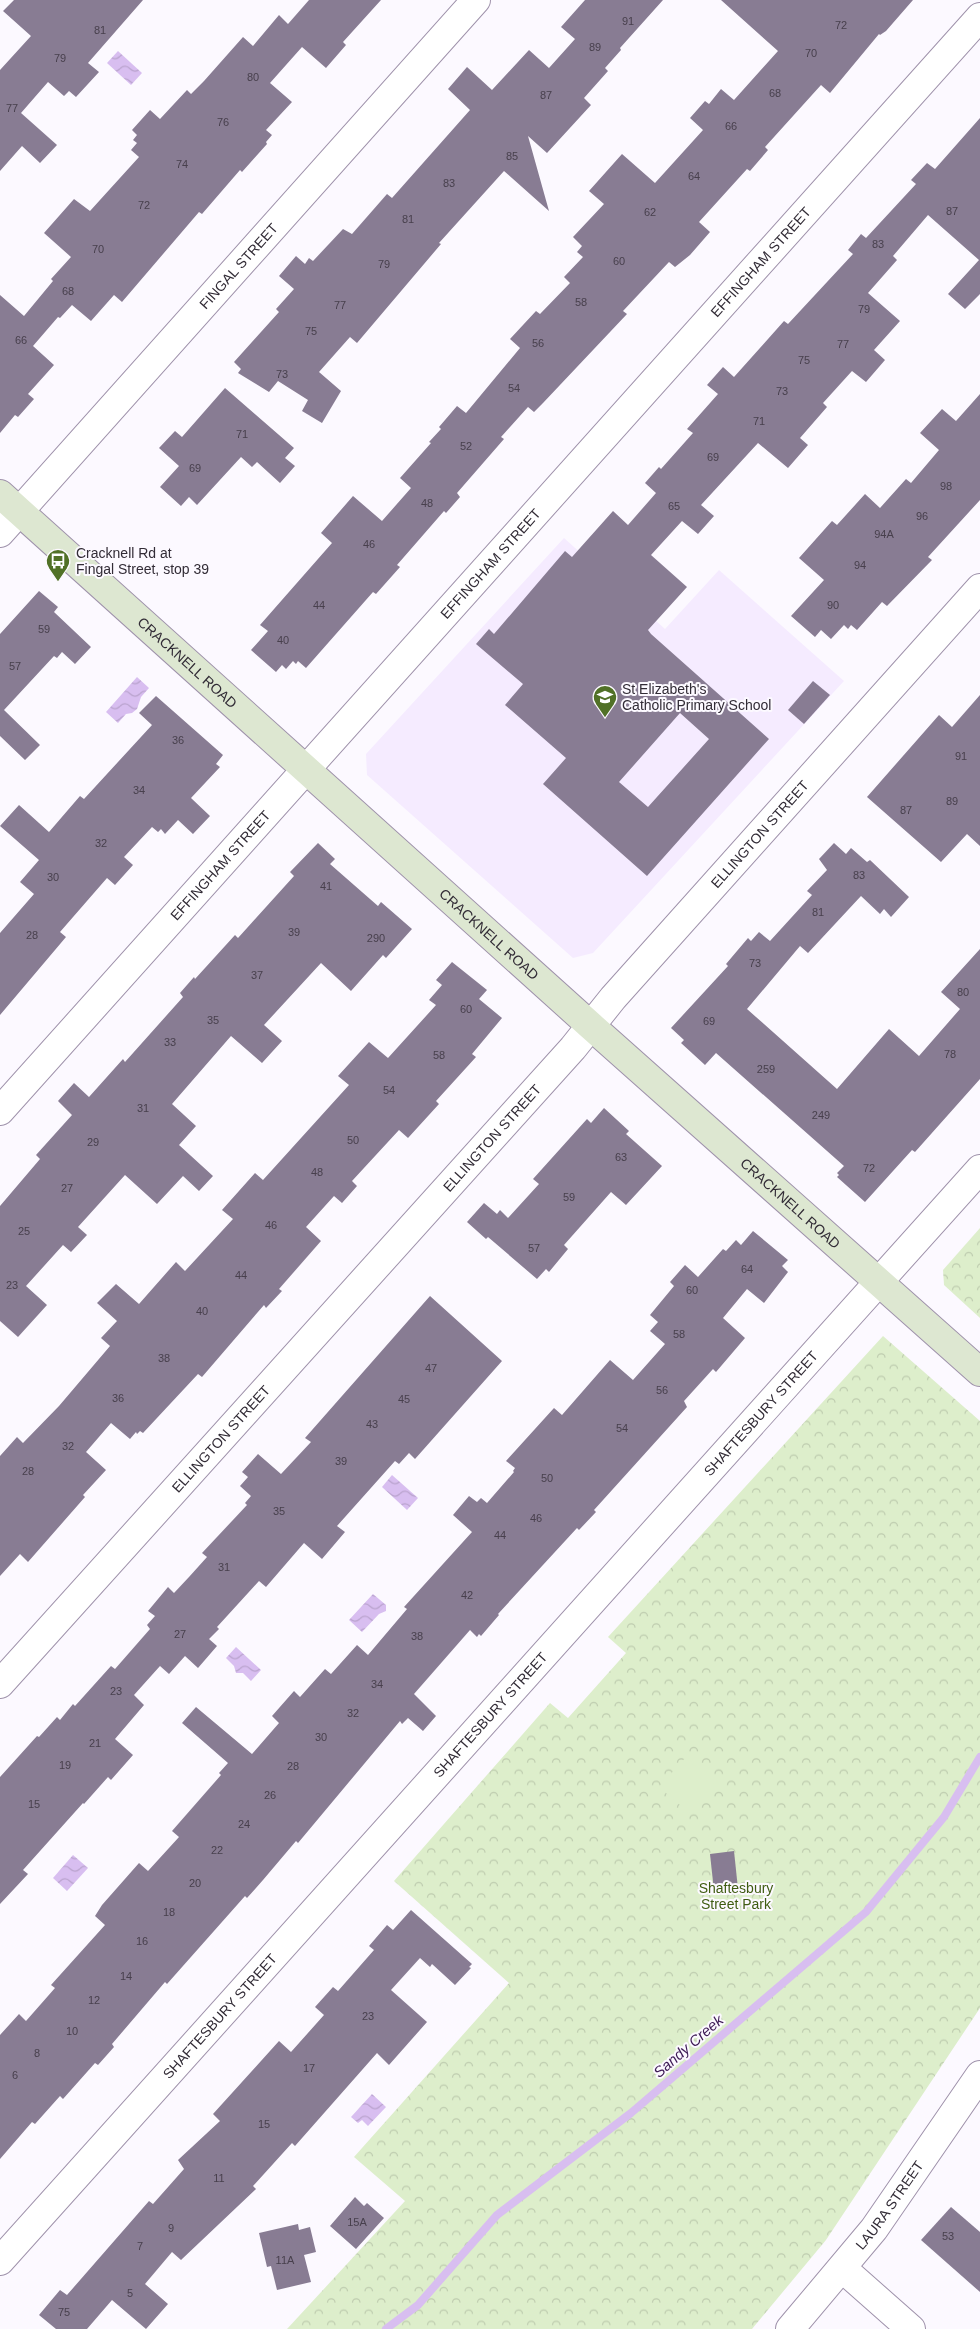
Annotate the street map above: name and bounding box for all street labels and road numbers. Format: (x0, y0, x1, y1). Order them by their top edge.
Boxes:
street label: EFFINGHAM STREET (707, 203, 814, 320)
street label: FINGAL STREET (196, 220, 281, 312)
street label: EFFINGHAM STREET (437, 505, 544, 622)
street label: CRACKNELL ROAD (134, 614, 240, 711)
street label: ELLINGTON STREET (708, 777, 812, 891)
street label: EFFINGHAM STREET (167, 807, 274, 923)
street label: CRACKNELL ROAD (436, 885, 542, 983)
street label: ELLINGTON STREET (440, 1081, 545, 1195)
street label: CRACKNELL ROAD (737, 1155, 844, 1252)
street label: SHAFTESBURY STREET (701, 1347, 821, 1479)
street label: ELLINGTON STREET (169, 1382, 273, 1496)
street label: SHAFTESBURY STREET (430, 1649, 551, 1780)
street label: SHAFTESBURY STREET (160, 1950, 280, 2082)
street label: LAURA STREET (852, 2157, 927, 2253)

